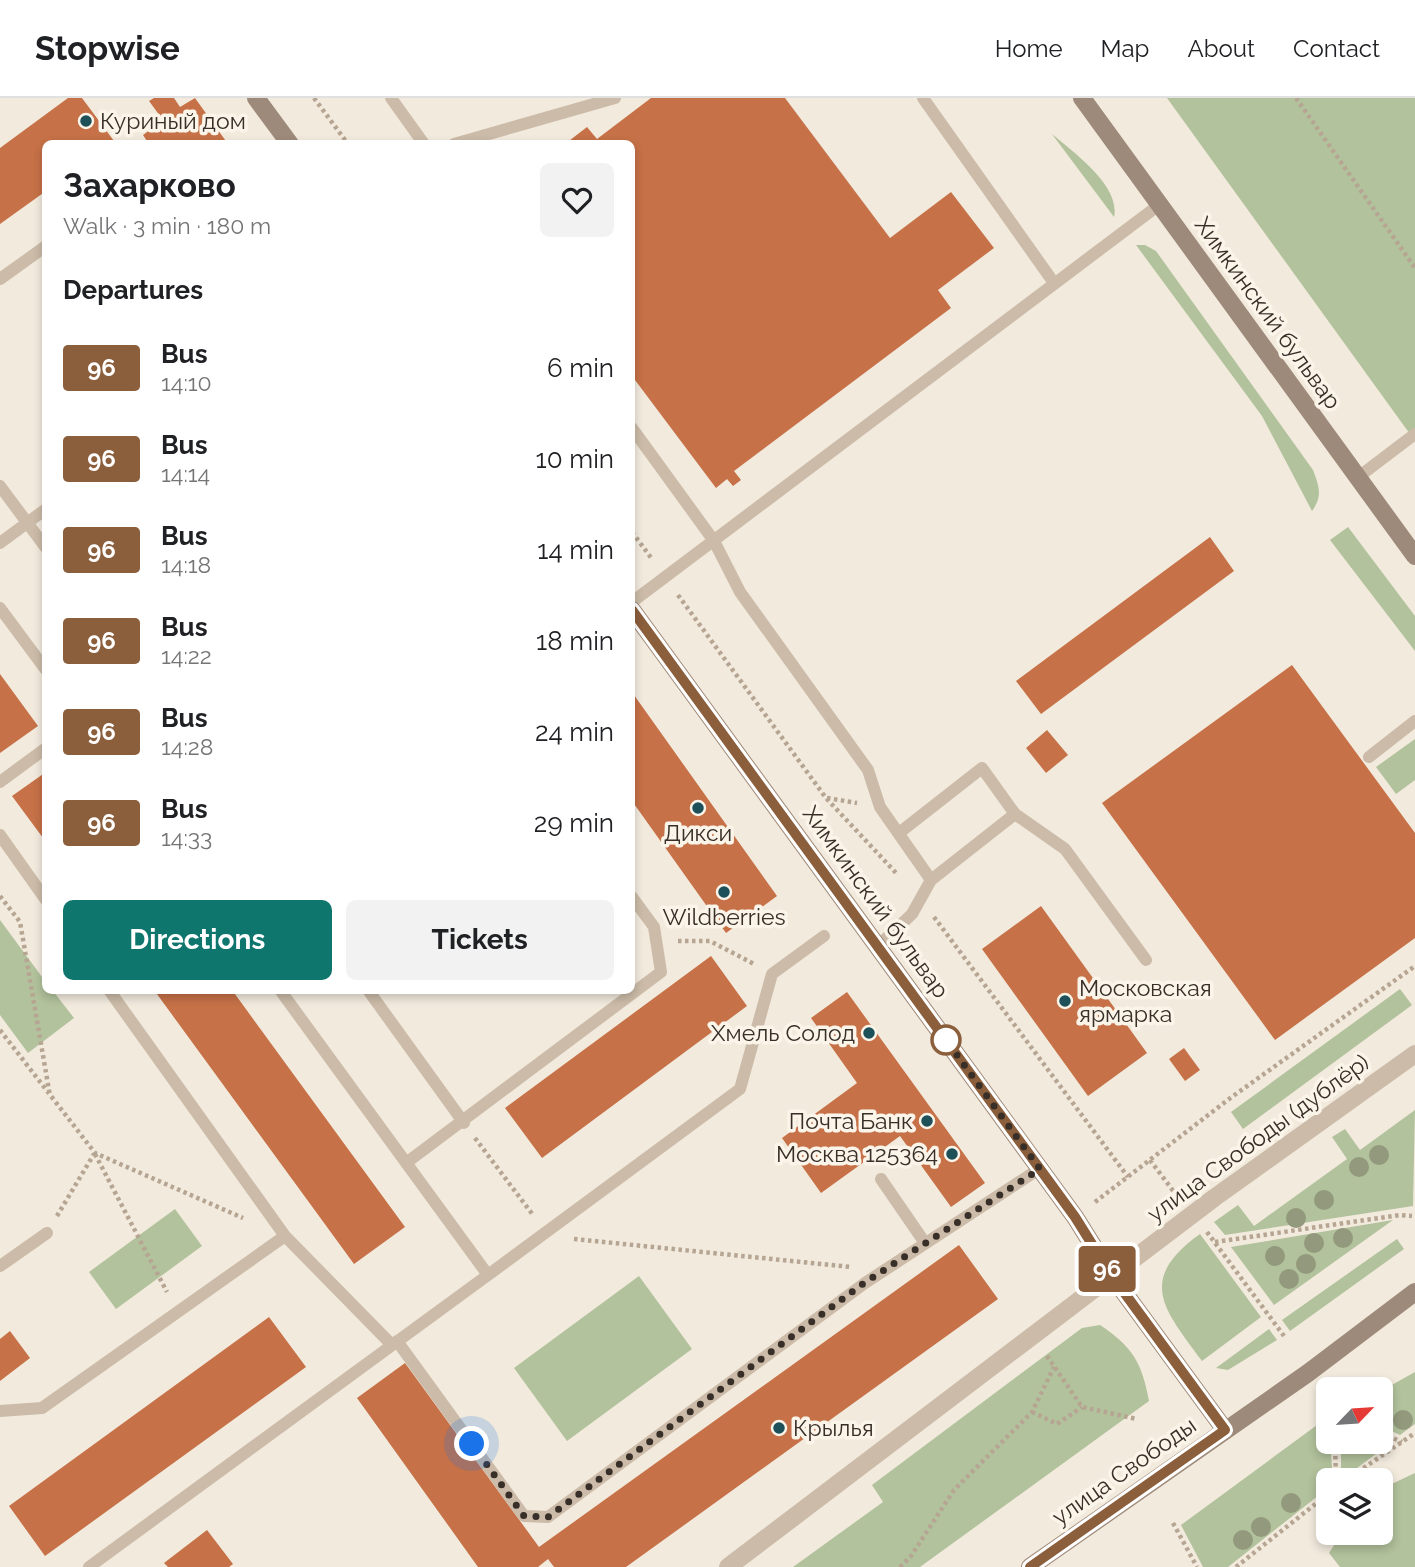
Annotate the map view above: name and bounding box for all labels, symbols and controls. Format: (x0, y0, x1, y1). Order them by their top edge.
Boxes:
text: Stopwise (35, 29, 180, 68)
text: Home (995, 34, 1063, 63)
text: Map (1101, 34, 1149, 63)
text: About (1187, 34, 1255, 63)
text: Contact (1293, 34, 1380, 63)
place label: Куриный дом (100, 107, 246, 134)
marker: Куриный дом (78, 113, 94, 129)
button: heart (540, 163, 614, 237)
text: Захарково (63, 166, 236, 205)
text: Walk · 3 min · 180 m (63, 212, 271, 239)
street label: Химкинский бульвар (1190, 212, 1347, 414)
text: Departures (63, 275, 203, 305)
text: Bus (161, 339, 208, 369)
text: 96 (87, 353, 116, 382)
text: 6 min (547, 353, 614, 383)
text: 14:10 (161, 369, 212, 396)
text: Bus (161, 430, 208, 460)
text: 96 (87, 444, 116, 473)
text: 10 min (536, 444, 614, 474)
text: 14:14 (161, 460, 210, 487)
text: Bus (161, 521, 208, 551)
text: 96 (87, 535, 116, 564)
text: 14 min (537, 535, 614, 565)
text: 14:18 (161, 551, 211, 578)
text: Bus (161, 612, 208, 642)
text: 96 (87, 626, 116, 655)
text: 18 min (536, 626, 614, 656)
text: 14:22 (161, 642, 212, 669)
text: Bus (161, 703, 208, 733)
text: 96 (87, 717, 116, 746)
text: 24 min (535, 717, 614, 747)
text: 14:28 (161, 733, 213, 760)
text: Bus (161, 794, 208, 824)
marker: Дикси (690, 800, 706, 816)
street label: Химкинский бульвар (798, 801, 955, 1003)
text: 96 (87, 808, 116, 837)
text: 29 min (534, 808, 614, 838)
place label: Дикси (664, 819, 732, 846)
text: 14:33 (161, 824, 212, 851)
marker: Wildberries (716, 884, 732, 900)
button: Directions (63, 900, 332, 980)
button: Tickets (346, 900, 614, 980)
place label: Wildberries (662, 903, 786, 930)
place label: Московская ярмарка (1079, 974, 1212, 1027)
marker: Московская ярмарка (1057, 993, 1073, 1009)
place label: Хмель Солод (711, 1019, 855, 1046)
marker: Хмель Солод (861, 1025, 877, 1041)
unlabelled marker (931, 1025, 961, 1055)
street label: улица Свободы (дублёр) (1142, 1048, 1374, 1227)
place label: Почта Банк (789, 1107, 913, 1134)
marker: Почта Банк (919, 1113, 935, 1129)
place label: Москва 125364 (776, 1140, 938, 1167)
marker: Москва 125364 (944, 1146, 960, 1162)
line badge: 96 (1076, 1246, 1138, 1292)
text: 96 (1093, 1254, 1121, 1283)
north arrow (1316, 1377, 1393, 1454)
map controls (1316, 1377, 1393, 1545)
street label: улица Свободы (1047, 1411, 1201, 1530)
place label: Крылья (793, 1414, 874, 1441)
marker: Крылья (771, 1420, 787, 1436)
your location (454, 1426, 489, 1461)
button: layers (1316, 1468, 1393, 1545)

